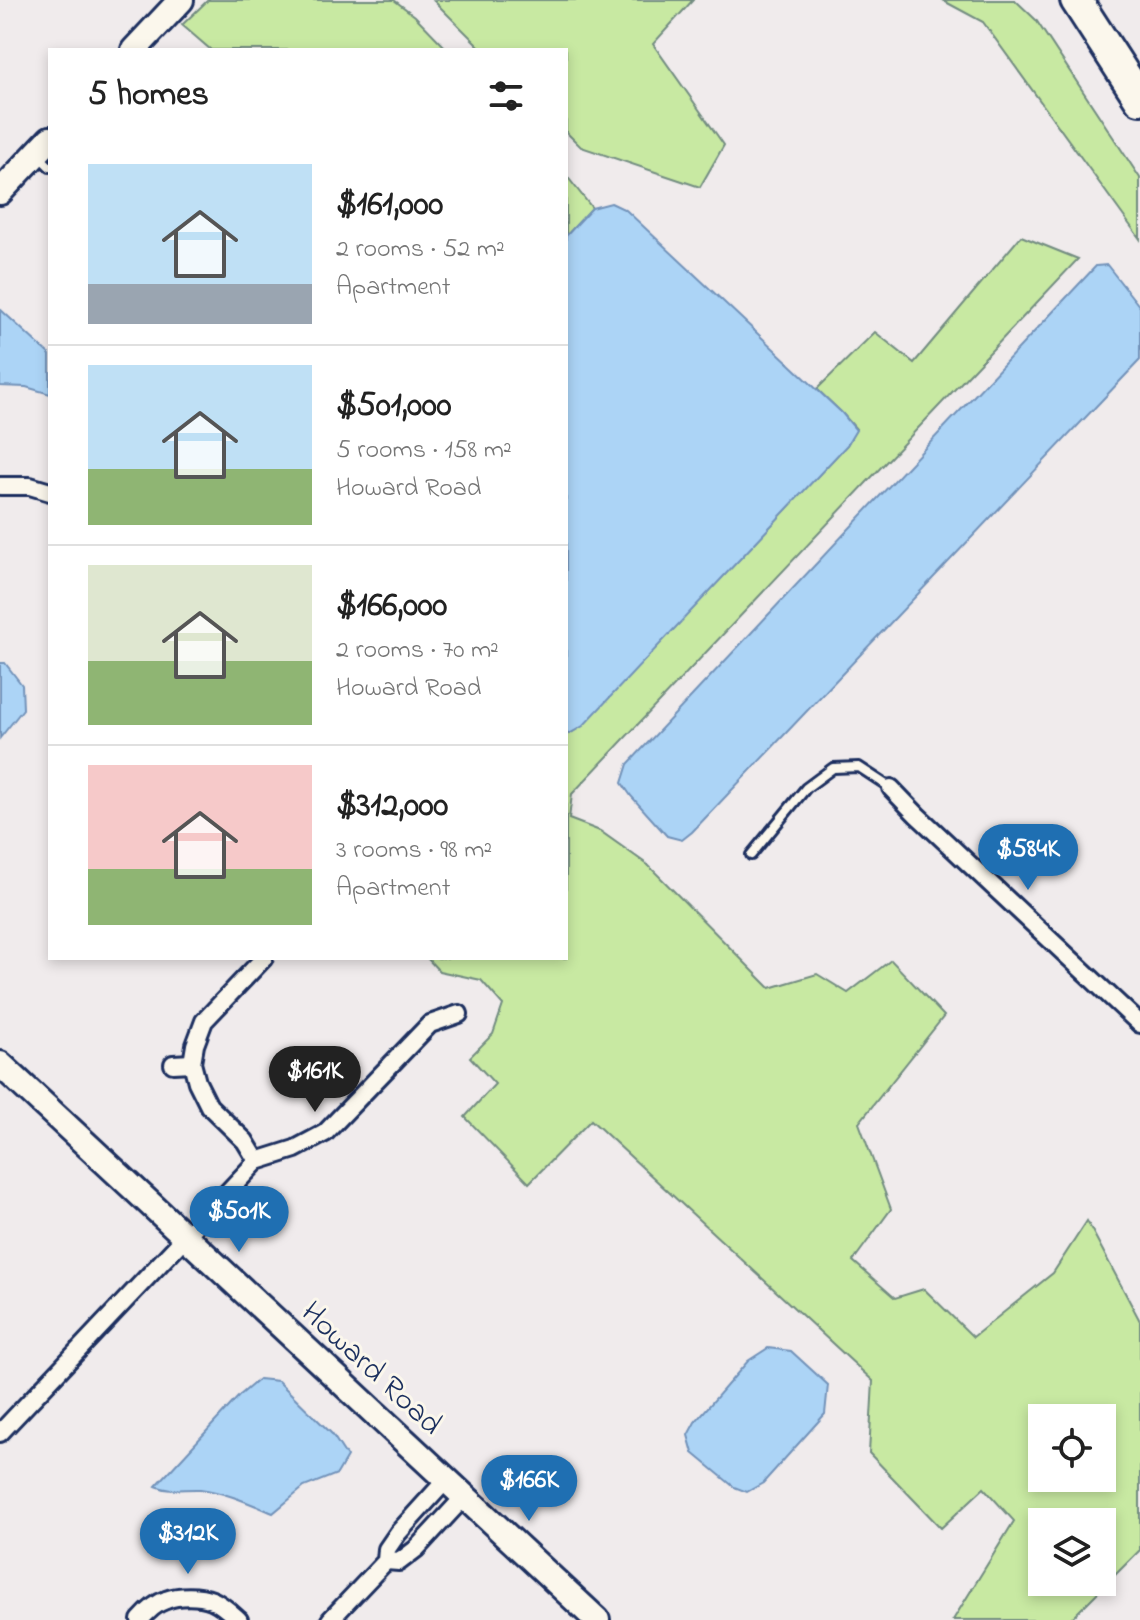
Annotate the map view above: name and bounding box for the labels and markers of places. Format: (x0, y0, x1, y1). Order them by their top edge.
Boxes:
pin: $584K (972, 824, 1084, 892)
pin: $161K (259, 1046, 371, 1114)
pin: $501K (183, 1186, 295, 1254)
pin: $166K (473, 1455, 585, 1523)
pin: $312K (132, 1508, 244, 1576)

